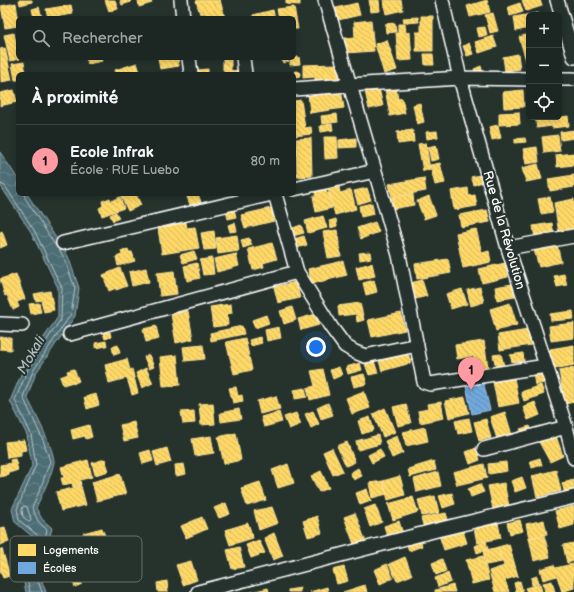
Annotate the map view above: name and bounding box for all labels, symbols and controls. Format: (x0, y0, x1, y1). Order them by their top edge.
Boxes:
map controls (526, 12, 562, 120)
button: + (526, 12, 562, 48)
search box (16, 16, 296, 60)
icon: search (30, 27, 52, 49)
text: Rechercher (62, 29, 142, 48)
button: − (526, 48, 562, 84)
button: locate (526, 84, 562, 120)
text: À proximité (32, 88, 118, 108)
text: Ecole Infrak (70, 143, 154, 162)
text: 1 (42, 153, 48, 169)
text: 80 m (251, 153, 280, 169)
text: École · RUE Luebo (70, 162, 180, 178)
street label: Rue de la Révolution (479, 169, 529, 291)
water label: Mokali (13, 332, 49, 377)
your location (306, 337, 326, 357)
pin: 1 (458, 357, 484, 390)
legend (10, 536, 142, 582)
text: Logements (43, 544, 99, 557)
text: Écoles (43, 561, 77, 575)

